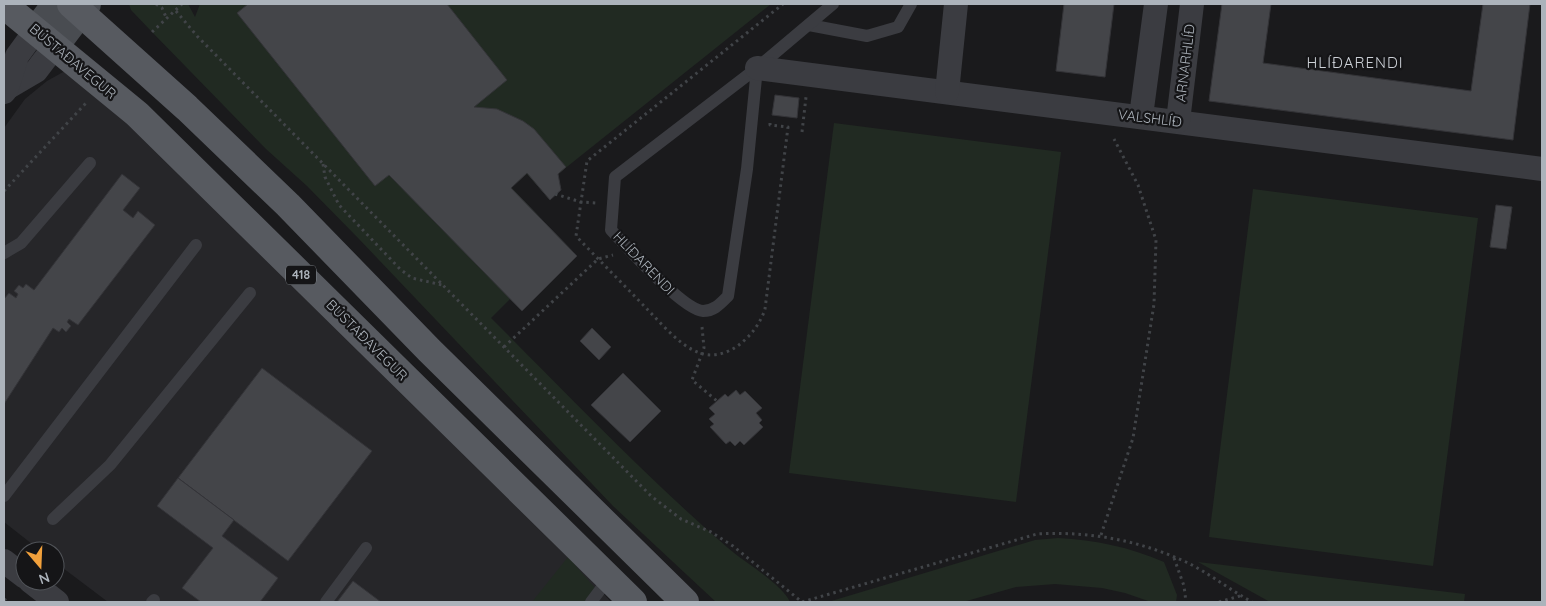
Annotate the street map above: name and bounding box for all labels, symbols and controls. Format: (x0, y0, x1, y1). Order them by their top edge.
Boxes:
street label: BÚSTAÐAVEGUR (26, 19, 120, 103)
street label: ARNARHLÍÐ (1171, 23, 1199, 103)
district label: HLÍÐARENDI (1306, 53, 1404, 72)
street label: VALSHLÍÐ (1117, 105, 1183, 131)
street label: HLÍÐARENDI (609, 228, 679, 298)
road number: 418 (286, 266, 316, 284)
street label: BÚSTAÐAVEGUR (323, 296, 411, 384)
north arrow (15, 541, 65, 591)
text: N (36, 568, 52, 588)

